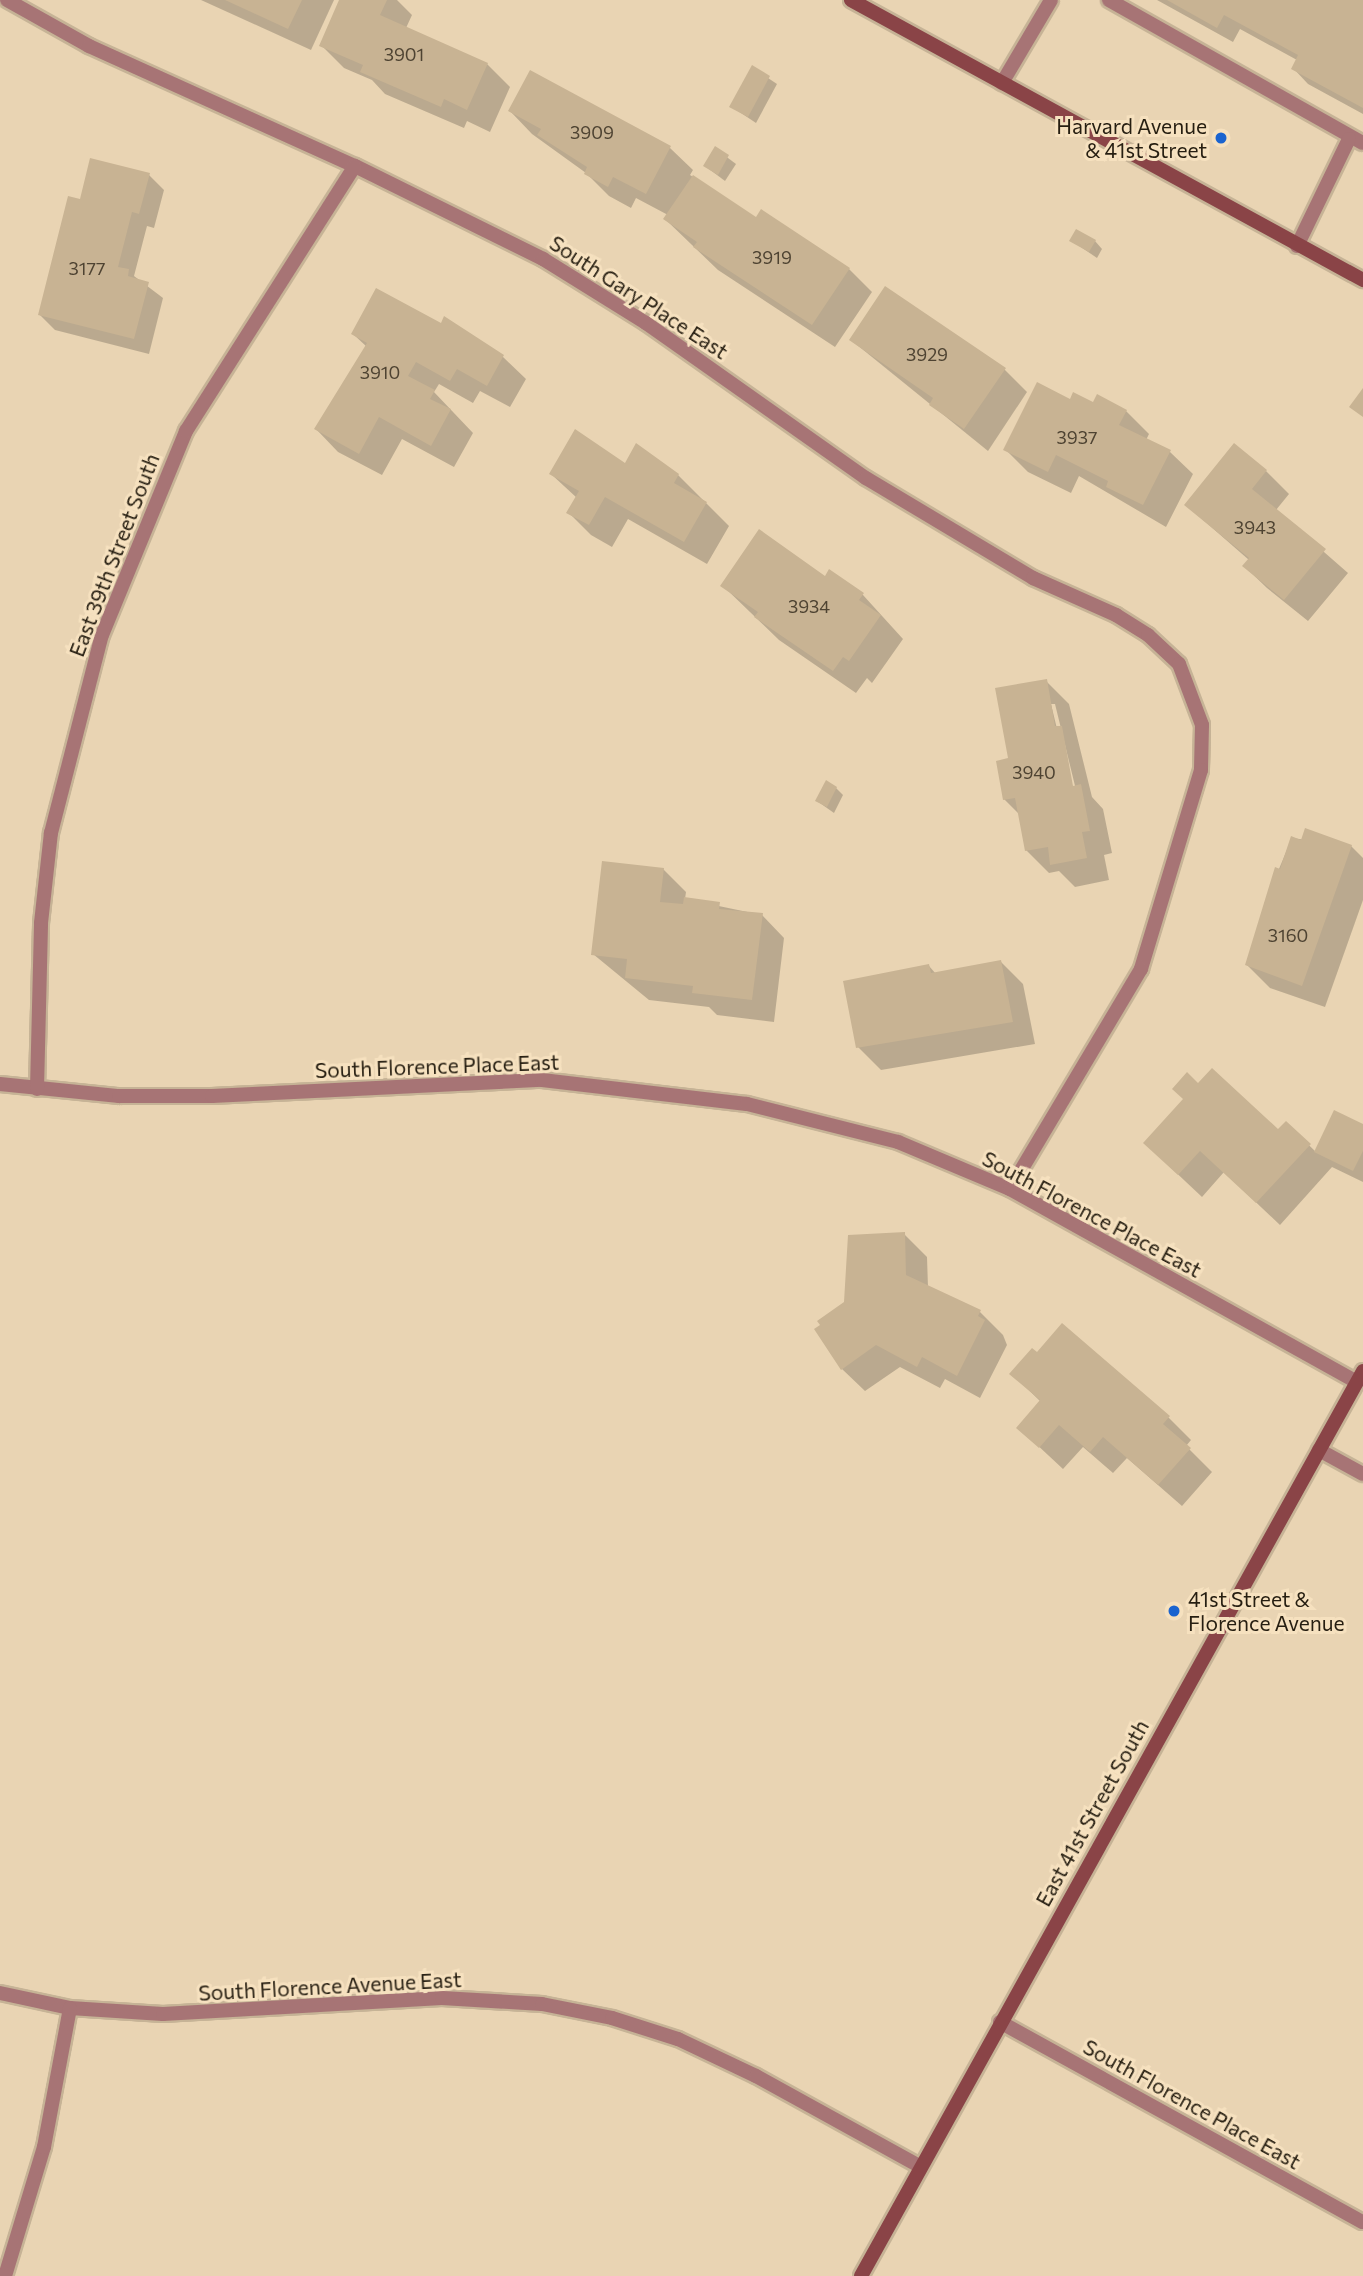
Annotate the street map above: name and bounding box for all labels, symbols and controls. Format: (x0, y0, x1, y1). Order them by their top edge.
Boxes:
house number: 3901 (384, 43, 424, 65)
place label: Harvard Avenue & 41st Street (1056, 113, 1207, 163)
house number: 3909 (570, 121, 614, 143)
marker: Harvard Avenue & 41st Street (1213, 130, 1229, 146)
street label: South Gary Place East (545, 230, 733, 364)
house number: 3919 (752, 246, 792, 268)
house number: 3177 (69, 257, 105, 279)
house number: 3929 (906, 343, 948, 365)
house number: 3910 (360, 361, 400, 383)
house number: 3937 (1057, 426, 1097, 448)
street label: East 39th Street South (64, 450, 164, 660)
house number: 3943 (1234, 516, 1276, 538)
house number: 3934 (788, 595, 830, 617)
house number: 3940 (1012, 761, 1056, 783)
house number: 3160 (1268, 924, 1308, 946)
street label: South Florence Place East (314, 1049, 560, 1083)
street label: South Florence Place East (978, 1146, 1206, 1282)
place label: 41st Street & Florence Avenue (1188, 1586, 1345, 1636)
marker: 41st Street & Florence Avenue (1166, 1603, 1182, 1619)
street label: East 41st Street South (1030, 1715, 1154, 1911)
street label: South Florence Avenue East (198, 1967, 462, 2005)
street label: South Florence Place East (1079, 2034, 1305, 2174)

